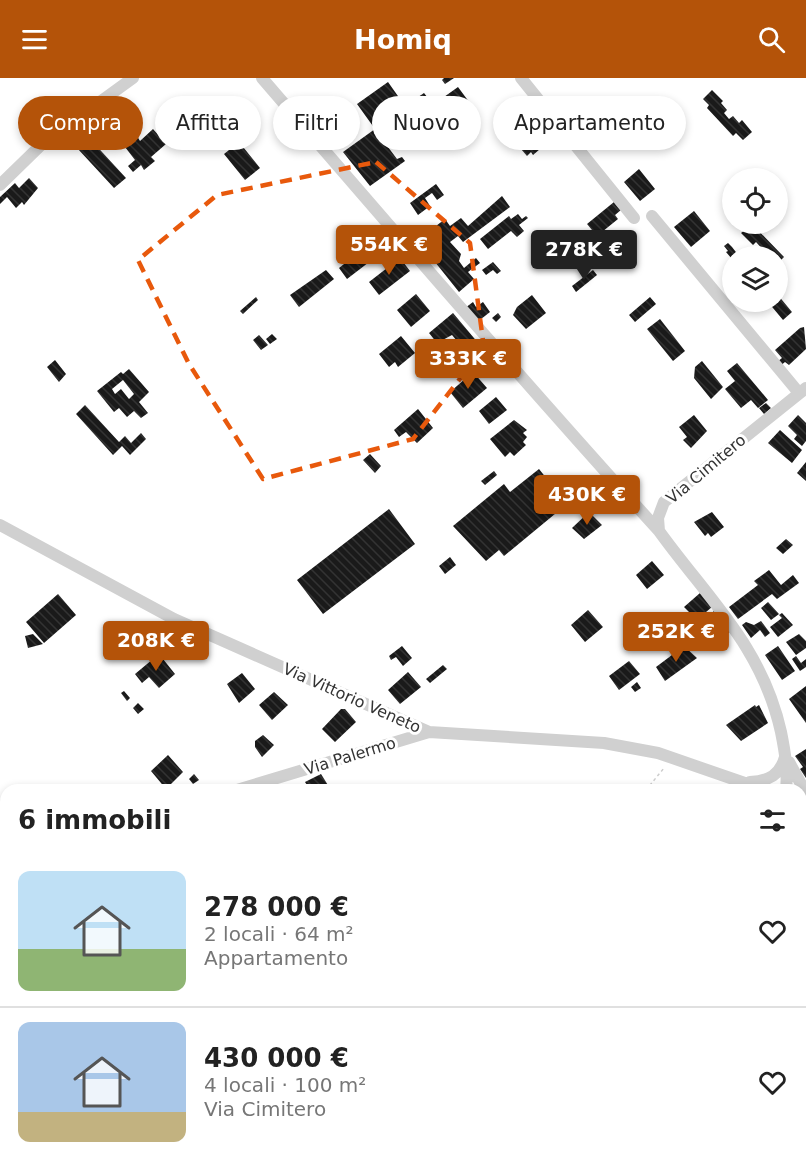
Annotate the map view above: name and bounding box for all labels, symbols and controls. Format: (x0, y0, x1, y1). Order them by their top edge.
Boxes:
icon: menu (18, 23, 51, 56)
icon: search (755, 23, 788, 56)
text: Homiq (354, 24, 452, 55)
chip: Compra (18, 96, 143, 150)
chip: Affitta (155, 96, 261, 150)
chip: Filtri (273, 96, 360, 150)
chip: Nuovo (372, 96, 481, 150)
chip: Appartamento (493, 96, 686, 150)
map controls (722, 168, 788, 312)
button: locate (722, 168, 788, 234)
pin: 554K € (340, 225, 438, 276)
pin: 278K € (535, 230, 633, 281)
text: 554K € (350, 232, 428, 256)
text: 278K € (545, 237, 623, 261)
button: layers (722, 246, 788, 312)
pin: 333K € (419, 339, 517, 390)
text: 333K € (429, 346, 507, 370)
street label: Via Cimitero (662, 430, 750, 508)
pin: 430K € (538, 475, 636, 526)
text: 430K € (548, 482, 626, 506)
pin: 252K € (627, 612, 725, 663)
text: 252K € (637, 619, 715, 643)
pin: 208K € (107, 621, 205, 672)
text: 208K € (117, 628, 195, 652)
street label: Via Vittorio Veneto (280, 659, 424, 737)
street label: Via Palermo (302, 733, 398, 779)
icon: filters (756, 804, 789, 837)
text: 6 immobili (18, 805, 171, 835)
text: 278 000 € (204, 892, 349, 922)
icon: home (66, 895, 138, 967)
icon: heart (756, 915, 789, 948)
text: 2 locali · 64 m² (204, 922, 354, 946)
text: Appartamento (204, 946, 348, 970)
text: 430 000 € (204, 1043, 349, 1073)
icon: home (66, 1046, 138, 1118)
icon: heart (756, 1066, 789, 1099)
text: 4 locali · 100 m² (204, 1073, 366, 1097)
text: Via Cimitero (204, 1097, 326, 1121)

